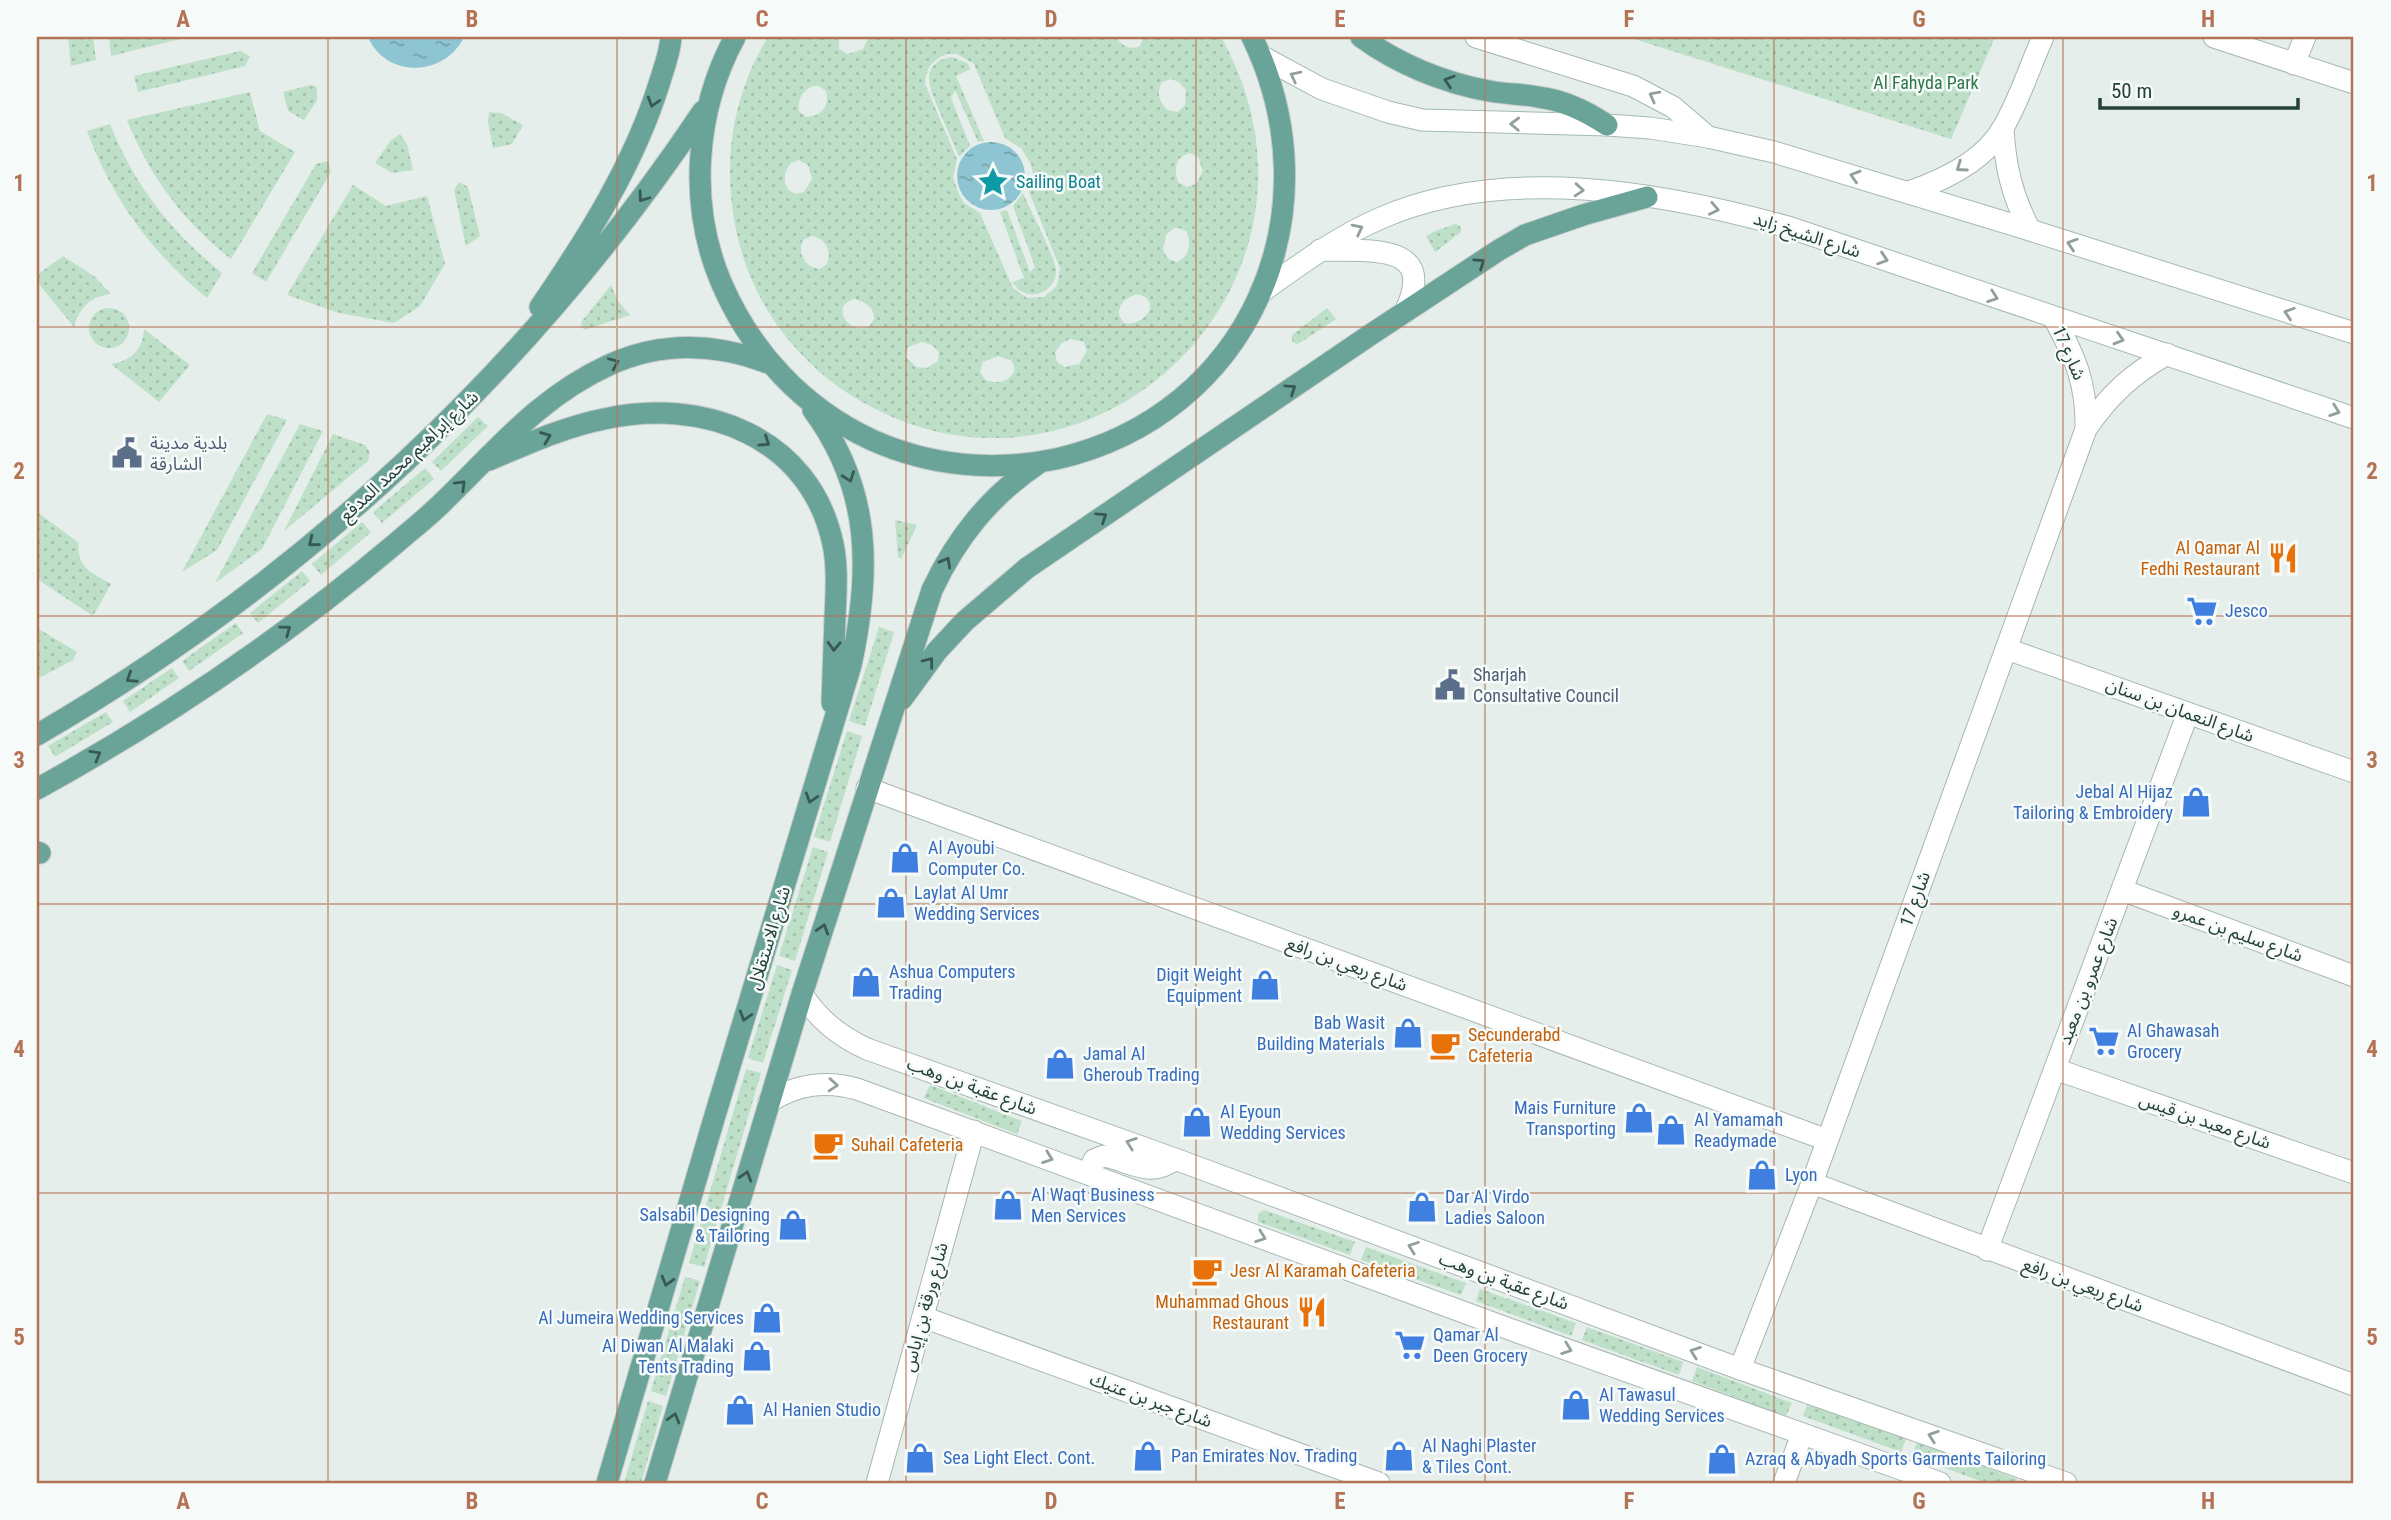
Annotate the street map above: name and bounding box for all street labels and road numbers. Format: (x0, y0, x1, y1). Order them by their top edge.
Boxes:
street label: شارع الشيخ زايد (1750, 207, 1863, 266)
street label: شارع 17 (2045, 322, 2091, 385)
street label: شارع إبراهيم محمد المدفع (335, 386, 485, 528)
street label: شارع النعمان بن سنان (2102, 673, 2257, 750)
street label: شارع 17 (1895, 868, 1938, 931)
street label: شارع الاستقلال (743, 884, 798, 993)
street label: شارع سليم بن عمرو (2169, 899, 2306, 969)
street label: شارع عمرو بن معبد (2054, 914, 2125, 1049)
street label: شارع ربعي بن رافع (1283, 932, 1410, 999)
street label: شارع عقبة بن وهب (903, 1052, 1040, 1122)
street label: شارع معبد بن قيس (2135, 1088, 2274, 1157)
street label: شارع ورقة بن إياس (897, 1240, 956, 1375)
street label: شارع عقبة بن وهب (1435, 1247, 1572, 1317)
street label: شارع ربعي بن رافع (2019, 1253, 2146, 1320)
street label: شارع جبر بن عتيك (1086, 1368, 1215, 1435)

